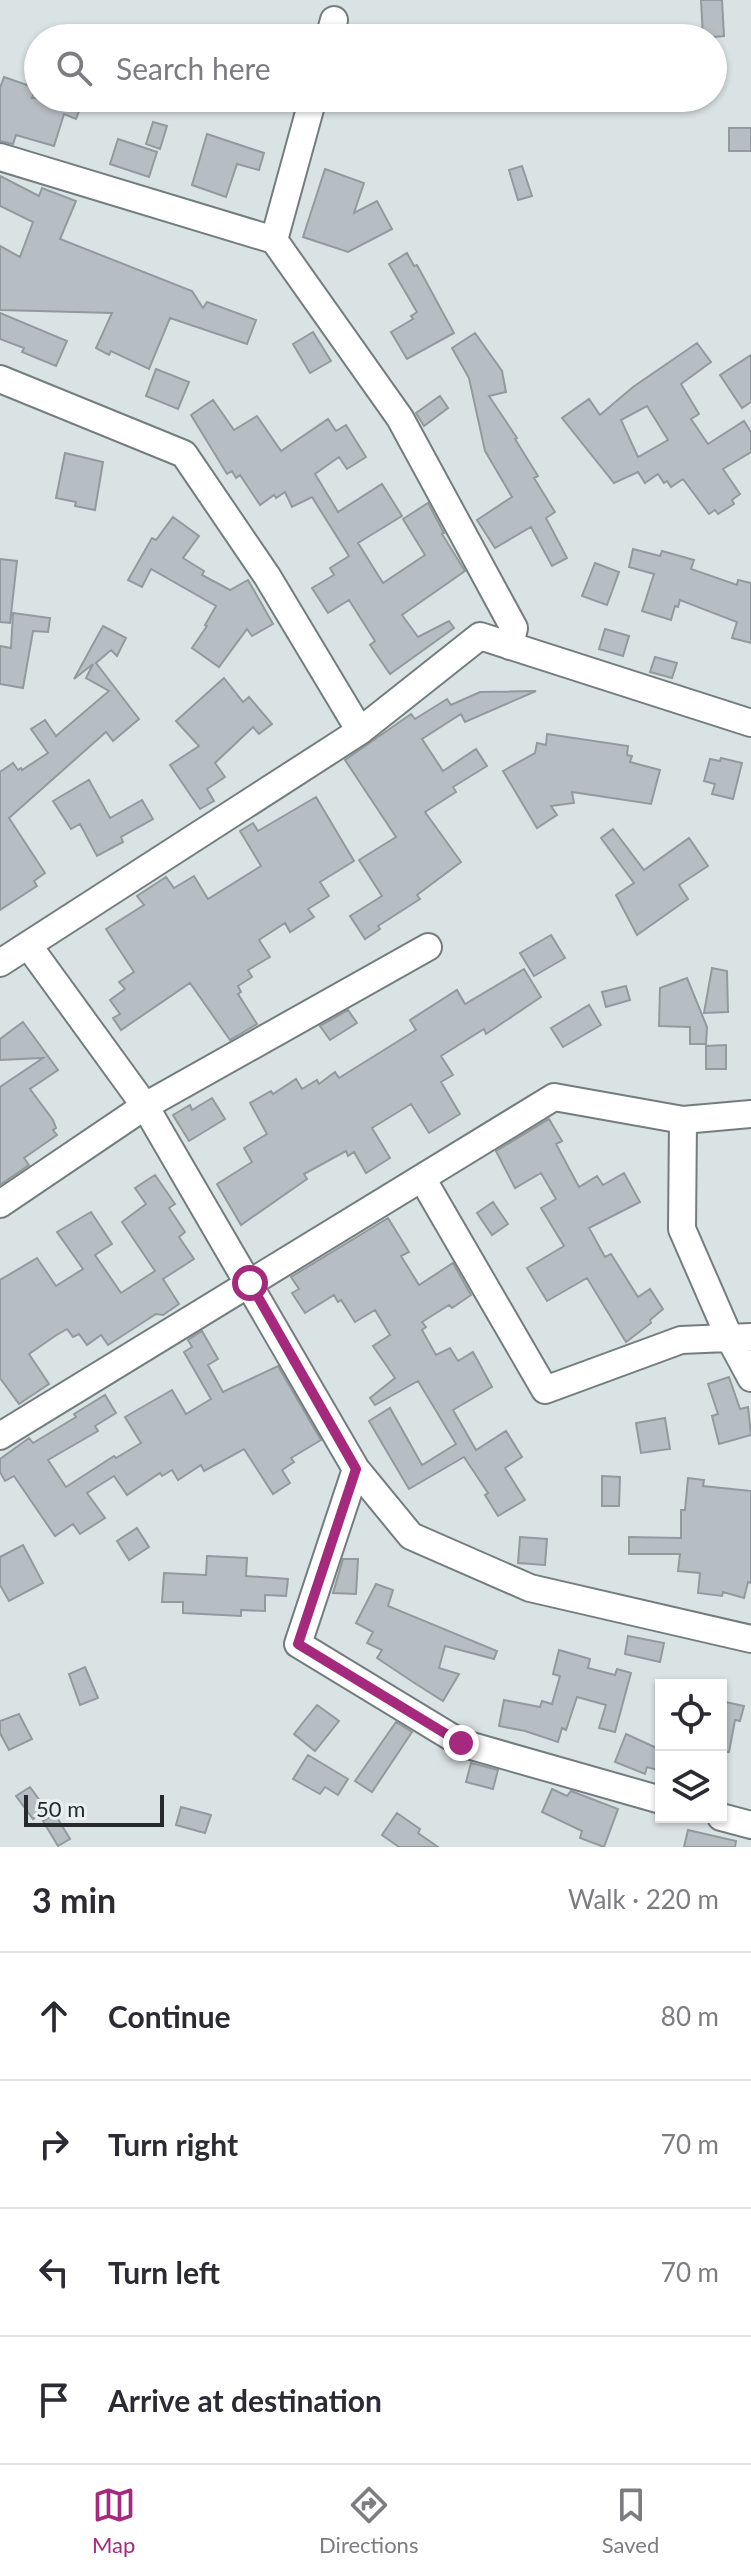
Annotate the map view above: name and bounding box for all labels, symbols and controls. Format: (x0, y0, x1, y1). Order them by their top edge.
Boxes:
search box (24, 24, 727, 112)
icon: search (52, 46, 96, 90)
text: Search here (116, 50, 271, 86)
route start (232, 1265, 268, 1301)
map controls (655, 1679, 727, 1823)
button: locate (655, 1679, 727, 1751)
route end (443, 1725, 479, 1761)
button: layers (655, 1751, 727, 1823)
scale bar (24, 1791, 164, 1827)
text: 50 m (36, 1795, 85, 1822)
text: 3 min (32, 1879, 116, 1920)
text: Walk · 220 m (568, 1883, 719, 1915)
icon: ahead (32, 1994, 76, 2038)
text: Continue (108, 1998, 231, 2034)
text: 80 m (661, 2000, 719, 2032)
icon: right (32, 2122, 76, 2166)
text: Turn right (108, 2126, 238, 2162)
text: 70 m (661, 2128, 719, 2160)
icon: left (32, 2250, 76, 2294)
text: Turn left (108, 2254, 220, 2290)
text: 70 m (661, 2256, 719, 2288)
icon: arrive (32, 2378, 76, 2422)
text: Arrive at destination (108, 2382, 382, 2418)
tab: Map (92, 2483, 136, 2558)
tab: Directions (319, 2483, 418, 2558)
tab: Saved (602, 2483, 659, 2558)

